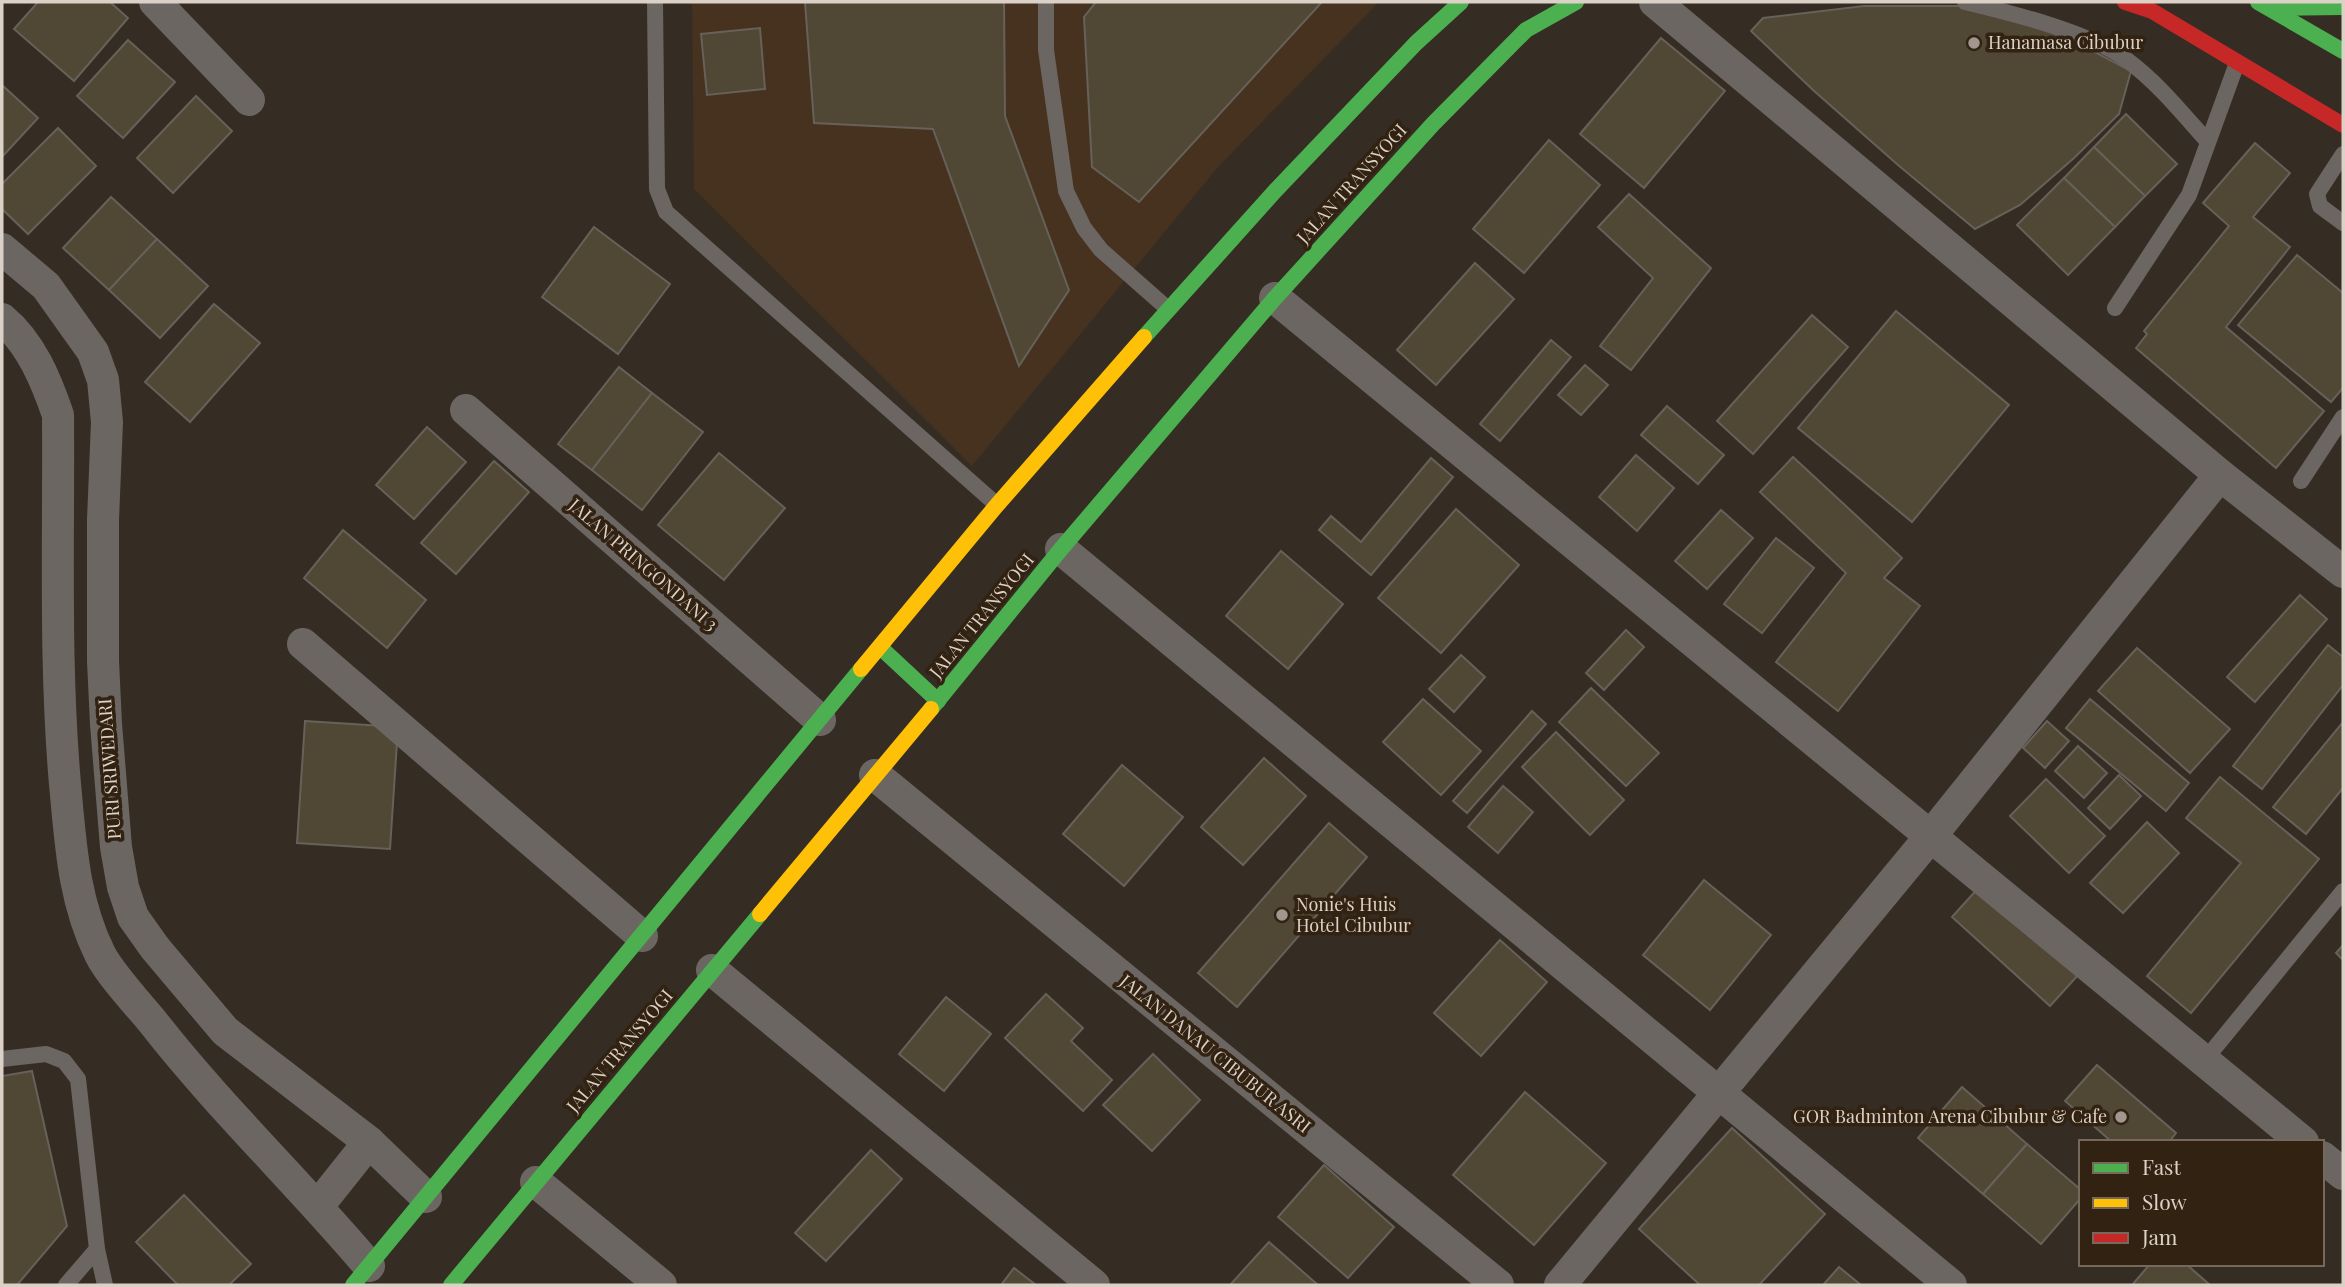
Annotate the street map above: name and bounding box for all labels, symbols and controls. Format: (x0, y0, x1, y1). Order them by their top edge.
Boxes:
place label: Hanamasa Cibubur (1988, 30, 2143, 54)
marker: Hanamasa Cibubur (1966, 35, 1982, 51)
street label: JALAN TRANSYOGI (1290, 118, 1412, 249)
street label: JALAN PRINGONDANI 3 (563, 492, 723, 636)
street label: JALAN TRANSYOGI (923, 548, 1039, 683)
street label: PURI SRIWEDARI (92, 698, 126, 840)
place label: Nonie's Huis Hotel Cibubur (1296, 892, 1411, 937)
marker: Nonie's Huis Hotel Cibubur (1274, 907, 1290, 923)
street label: JALAN DANAU CIBUBUR ASRI (1114, 968, 1316, 1138)
street label: JALAN TRANSYOGI (560, 984, 678, 1118)
place label: GOR Badminton Arena Cibubur & Cafe (1793, 1104, 2107, 1128)
marker: GOR Badminton Arena Cibubur & Cafe (2113, 1109, 2129, 1125)
legend (2079, 1140, 2324, 1266)
text: Fast (2142, 1152, 2181, 1180)
text: Slow (2142, 1187, 2187, 1215)
text: Jam (2141, 1222, 2178, 1250)

